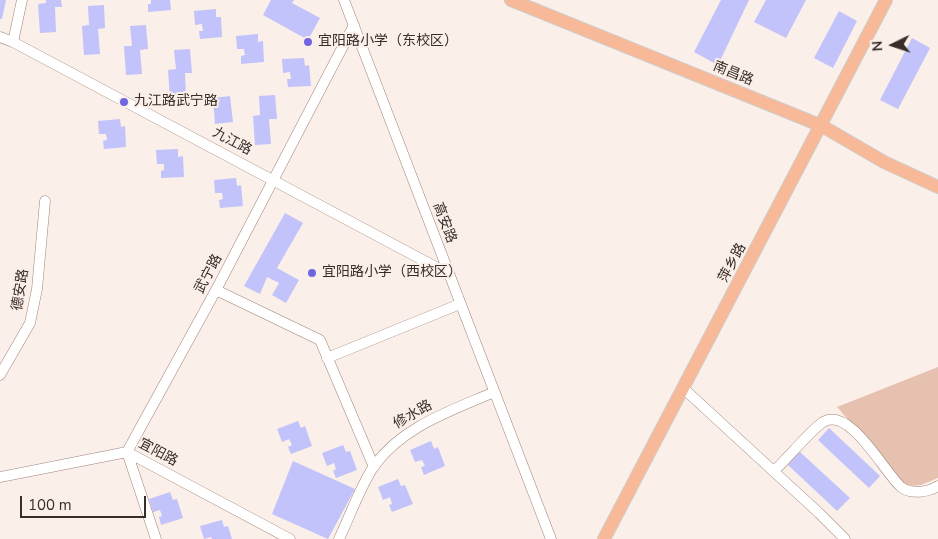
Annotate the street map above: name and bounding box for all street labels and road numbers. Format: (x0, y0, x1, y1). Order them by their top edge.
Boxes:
street label: 南昌路 (710, 58, 756, 90)
street label: 九江路 (210, 125, 254, 159)
street label: 高安路 (429, 200, 459, 246)
street label: 萍乡路 (716, 241, 750, 285)
street label: 武宁路 (192, 252, 226, 296)
street label: 德安路 (9, 268, 33, 312)
street label: 修水路 (391, 397, 435, 433)
street label: 宜阳路 (136, 436, 180, 470)

